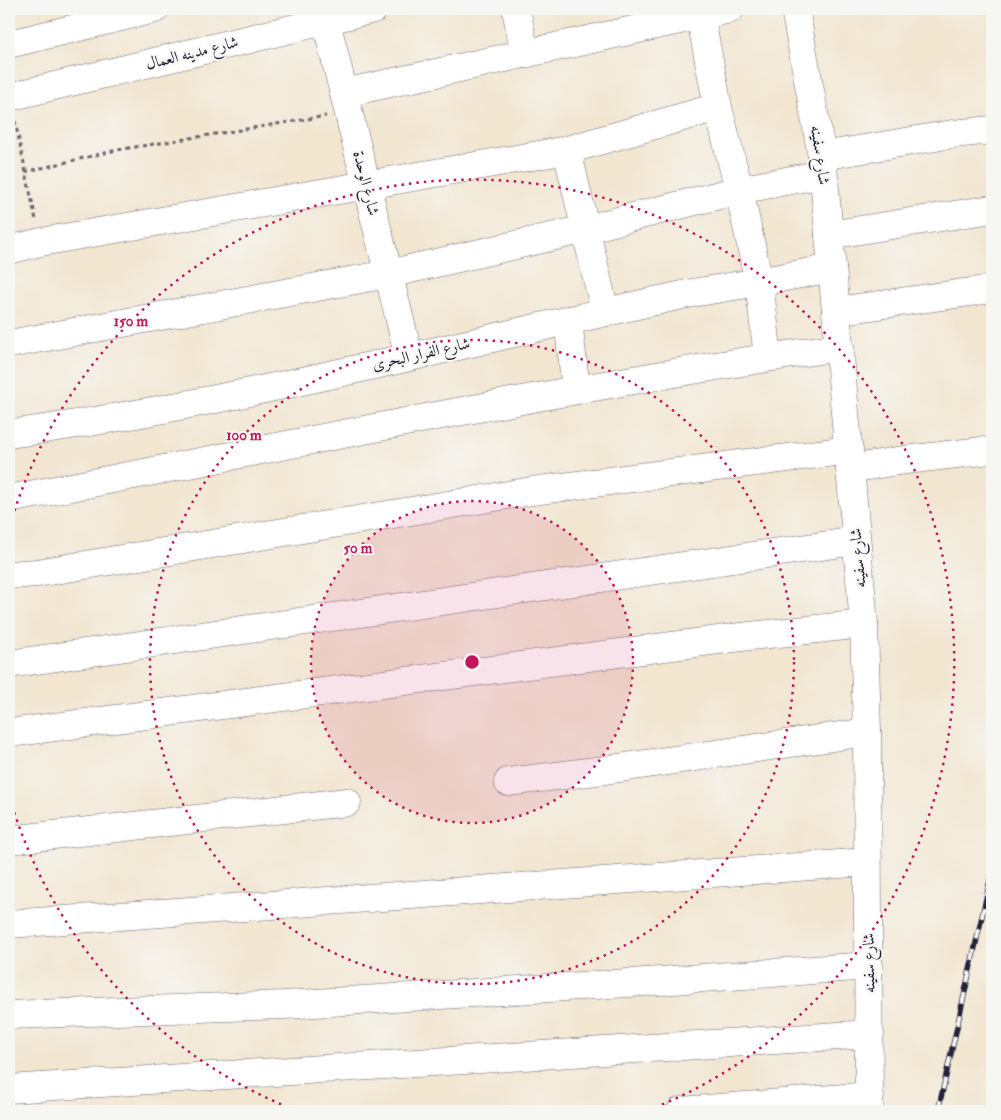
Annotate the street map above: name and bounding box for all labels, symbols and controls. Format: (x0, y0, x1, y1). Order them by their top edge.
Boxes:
street label: شارع مدينه العمال (144, 32, 241, 77)
street label: شارع سفينه (803, 124, 834, 187)
street label: شارع الوحدة (345, 149, 384, 218)
text: 150 m (114, 312, 148, 331)
street label: شارع الفرار البحرى (370, 333, 473, 378)
text: 100 m (226, 426, 262, 445)
street label: شارع سفينه (845, 527, 874, 589)
text: 50 m (344, 539, 373, 558)
centre of rings (463, 653, 481, 671)
street label: شارع سفينه (858, 933, 883, 993)

